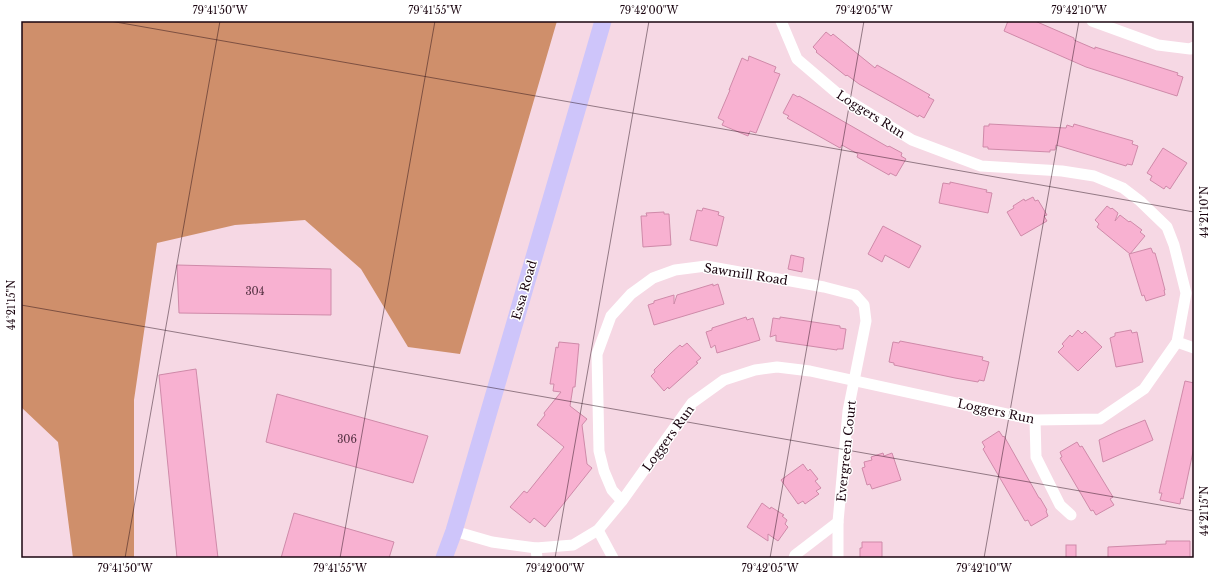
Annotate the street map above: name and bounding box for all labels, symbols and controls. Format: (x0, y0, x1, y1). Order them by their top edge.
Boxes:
text: 79°41'50"W (192, 4, 248, 17)
text: 79°41'55"W (408, 4, 462, 17)
text: 79°42'00"W (620, 4, 678, 17)
text: 79°42'05"W (836, 4, 893, 17)
text: 79°42'10"W (1051, 4, 1107, 17)
street label: Loggers Run (834, 87, 908, 141)
text: 44°21'10"N (1198, 186, 1211, 238)
street label: Essa Road (508, 258, 540, 322)
street label: Sawmill Road (703, 260, 789, 288)
text: 44°21'15"N (5, 280, 18, 330)
house number: 304 (245, 285, 265, 298)
street label: Loggers Run (956, 396, 1036, 426)
street label: Evergreen Court (833, 399, 859, 503)
street label: Loggers Run (639, 402, 697, 474)
house number: 306 (337, 433, 357, 446)
text: 44°21'15"N (1198, 486, 1211, 536)
text: 79°41'50"W (97, 562, 153, 575)
text: 79°41'55"W (313, 562, 367, 575)
text: 79°42'00"W (526, 562, 584, 575)
text: 79°42'05"W (742, 562, 799, 575)
text: 79°42'10"W (956, 562, 1012, 575)

